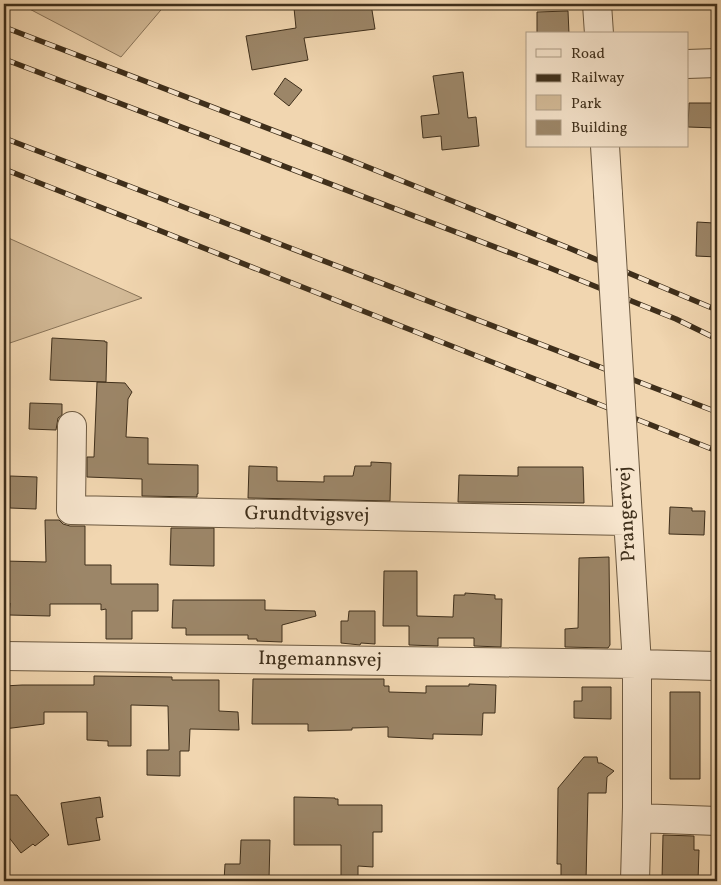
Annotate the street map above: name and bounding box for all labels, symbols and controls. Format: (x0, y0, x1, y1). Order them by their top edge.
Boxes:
legend (526, 32, 688, 148)
text: Road (571, 44, 605, 65)
text: Railway (571, 68, 624, 89)
text: Park (571, 94, 602, 115)
text: Building (571, 118, 628, 139)
street label: Prangervej (611, 466, 643, 562)
street label: Grundtvigsvej (244, 500, 370, 530)
street label: Ingemannsvej (258, 645, 382, 675)

